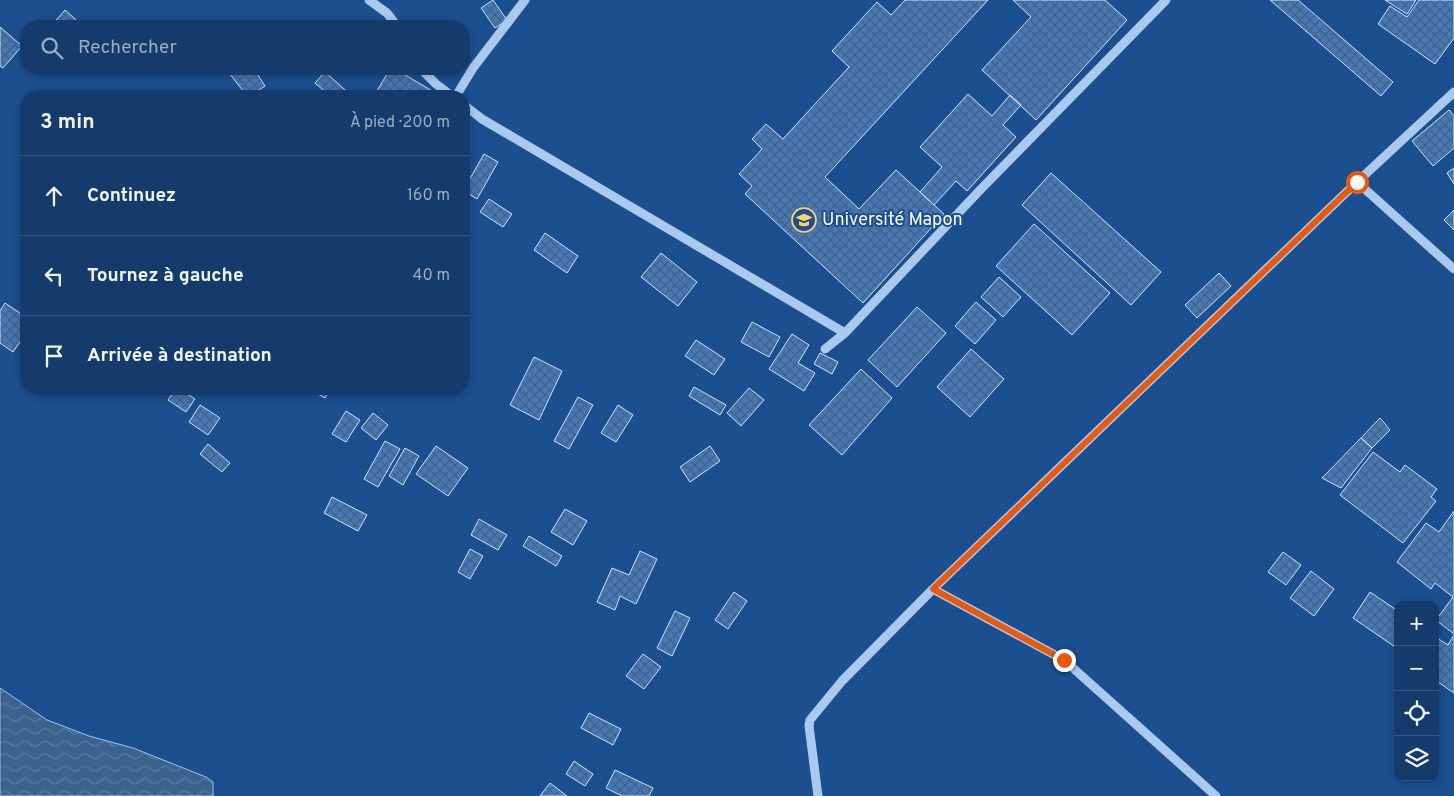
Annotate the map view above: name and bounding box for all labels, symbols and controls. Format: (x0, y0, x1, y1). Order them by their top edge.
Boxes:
search box (20, 20, 470, 75)
icon: search (38, 34, 66, 62)
text: Rechercher (78, 36, 177, 60)
text: 3 min (40, 109, 95, 136)
text: À pied · 200 m (350, 113, 450, 133)
route start (1346, 171, 1369, 194)
icon: ahead (40, 182, 68, 210)
text: Continuez (87, 184, 176, 208)
text: 160 m (407, 186, 450, 206)
school or university icon: Université Mapon (791, 207, 817, 233)
place label: Université Mapon (822, 209, 963, 232)
icon: left (40, 262, 68, 290)
text: Tournez à gauche (87, 264, 244, 288)
text: 40 m (412, 266, 450, 286)
icon: arrive (40, 342, 68, 370)
text: Arrivée à destination (87, 344, 272, 368)
map controls (1394, 601, 1439, 781)
button: + (1394, 601, 1439, 646)
button: − (1394, 646, 1439, 691)
route end (1053, 649, 1076, 672)
button: locate (1394, 691, 1439, 736)
button: layers (1394, 736, 1439, 781)

